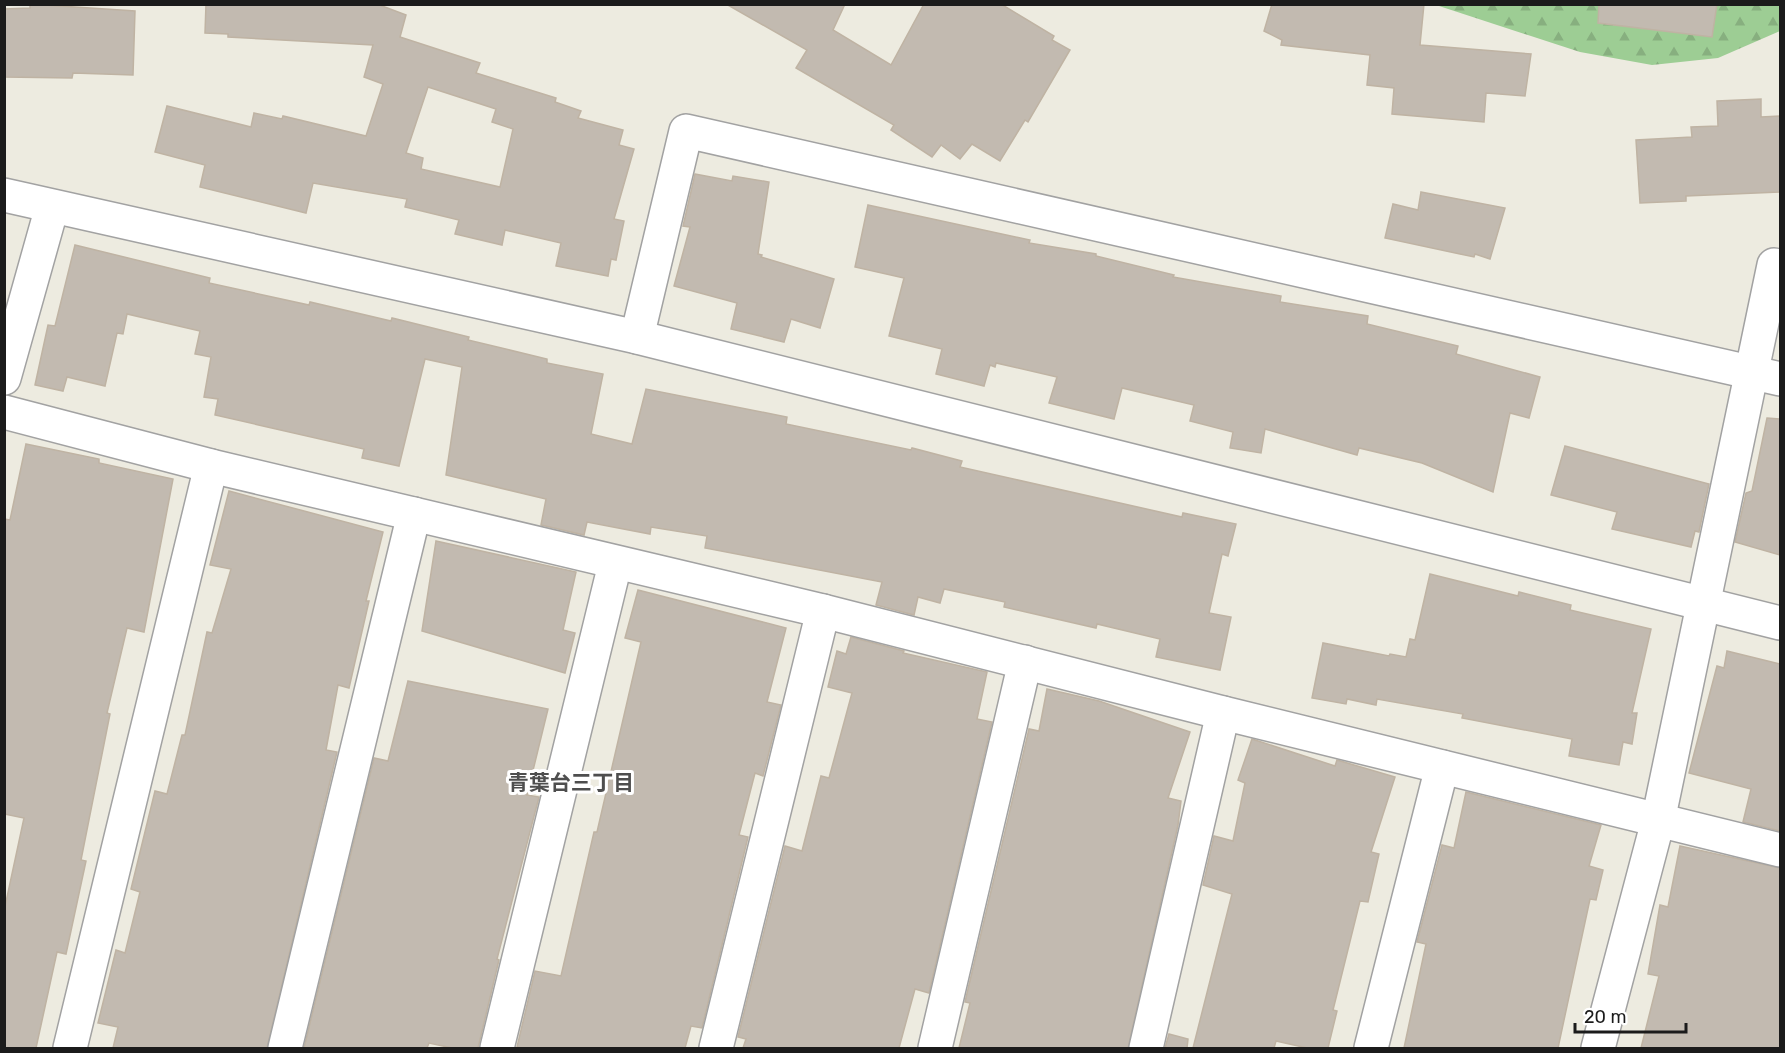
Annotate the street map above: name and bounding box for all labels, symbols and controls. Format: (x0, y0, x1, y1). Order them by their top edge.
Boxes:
district label: 青葉台三丁目 (508, 770, 634, 795)
scale bar (1575, 996, 1686, 1034)
text: 20 m (1584, 1006, 1626, 1028)

